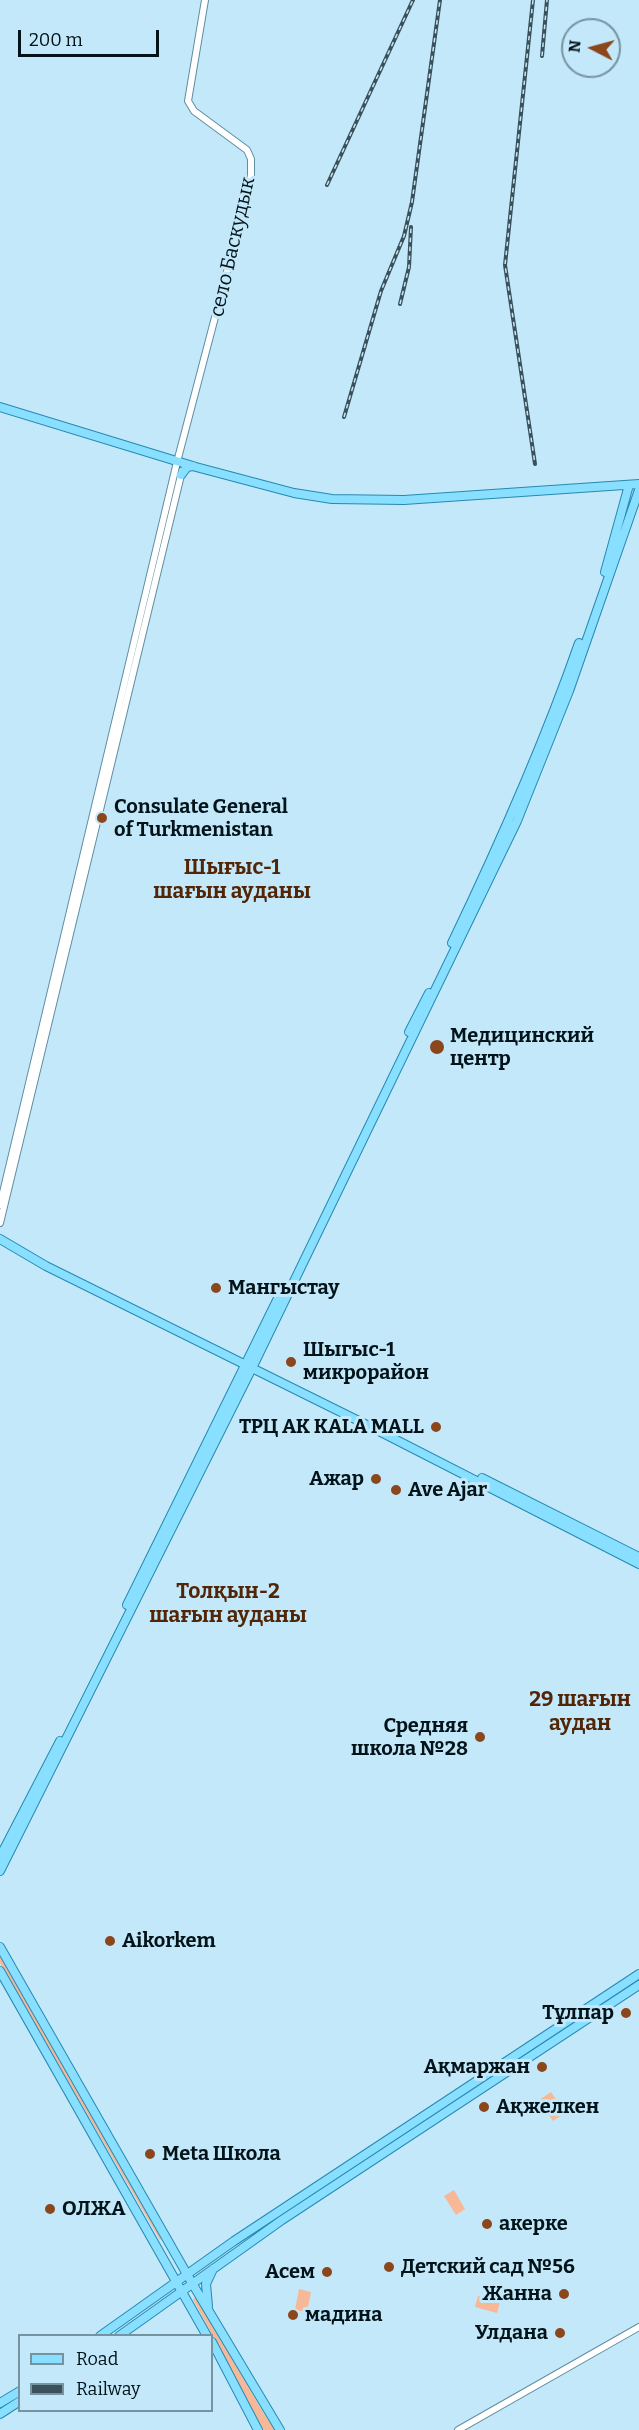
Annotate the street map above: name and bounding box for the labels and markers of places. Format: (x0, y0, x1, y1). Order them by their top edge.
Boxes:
place label: Consulate General of Turkmenistan (114, 795, 288, 842)
marker: Consulate General of Turkmenistan (95, 811, 109, 825)
place label: Медицинский центр (450, 1024, 594, 1071)
marker: Медицинский центр (428, 1038, 446, 1056)
place label: Мангыстау (228, 1276, 339, 1300)
marker: Мангыстау (209, 1281, 223, 1295)
place label: Шыгыс-1 микрорайон (303, 1338, 429, 1385)
marker: Шыгыс-1 микрорайон (284, 1355, 298, 1369)
place label: ТРЦ AK KALA MALL (239, 1415, 424, 1439)
marker: ТРЦ AK KALA MALL (429, 1420, 443, 1434)
place label: Ажар (309, 1467, 364, 1491)
marker: Ажар (369, 1472, 383, 1486)
place label: Ave Ajar (408, 1478, 487, 1502)
marker: Ave Ajar (389, 1483, 403, 1497)
place label: Средняя школа №28 (351, 1714, 468, 1761)
marker: Средняя школа №28 (473, 1730, 487, 1744)
place label: Aikorkem (122, 1929, 216, 1953)
marker: Aikorkem (103, 1934, 117, 1948)
place label: Тұлпар (542, 2001, 614, 2025)
marker: Тұлпар (619, 2006, 633, 2020)
place label: Ақмаржан (424, 2055, 530, 2079)
marker: Ақмаржан (535, 2060, 549, 2074)
place label: Ақжелкен (496, 2095, 599, 2119)
marker: Ақжелкен (477, 2100, 491, 2114)
place label: Meta Школа (162, 2142, 281, 2166)
marker: Meta Школа (143, 2147, 157, 2161)
place label: ОЛЖА (62, 2197, 125, 2221)
marker: ОЛЖА (43, 2202, 57, 2216)
place label: акерке (499, 2212, 568, 2236)
marker: акерке (480, 2217, 494, 2231)
place label: Детский сад №56 (401, 2255, 575, 2279)
place label: Асем (265, 2260, 315, 2284)
marker: Детский сад №56 (382, 2260, 396, 2274)
marker: Асем (320, 2265, 334, 2279)
place label: Жанна (482, 2282, 552, 2306)
marker: Жанна (557, 2287, 571, 2301)
place label: мадина (305, 2303, 382, 2327)
marker: мадина (286, 2308, 300, 2322)
place label: Улдана (475, 2321, 548, 2345)
marker: Улдана (553, 2326, 567, 2340)

